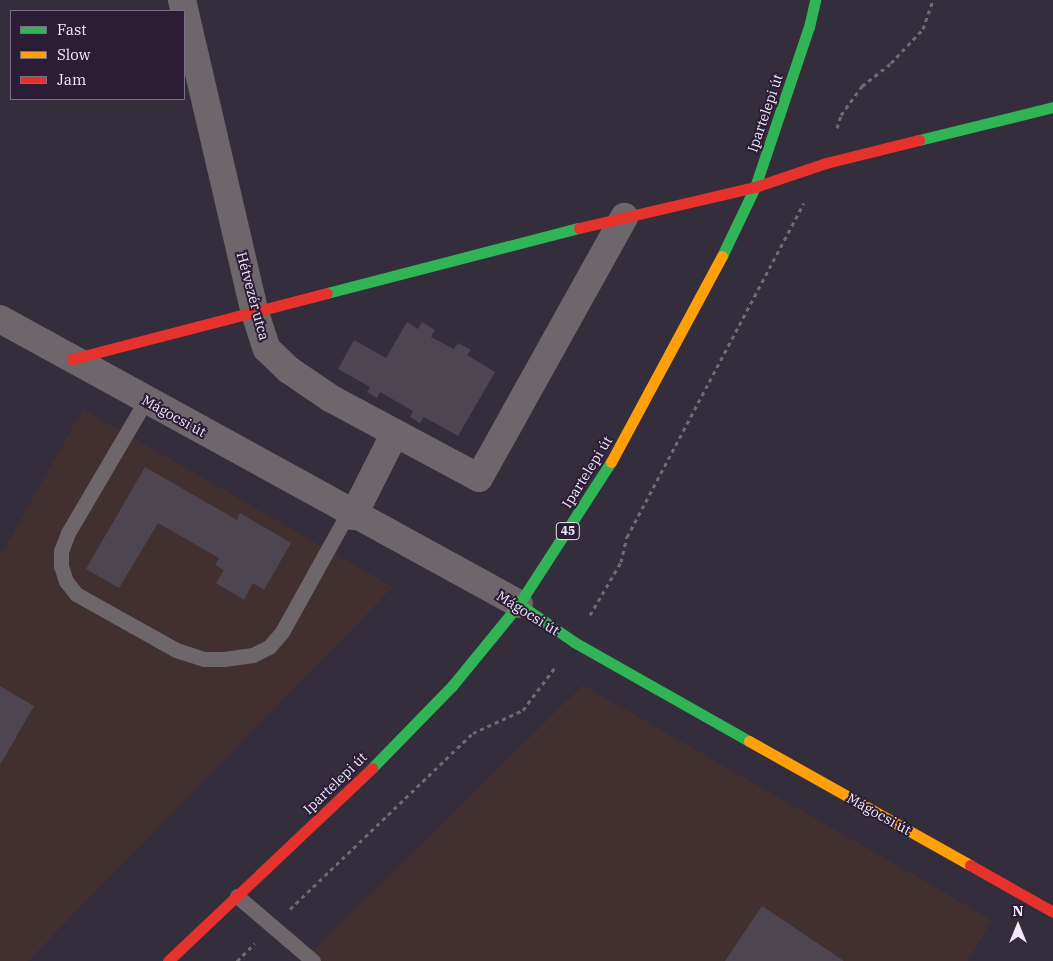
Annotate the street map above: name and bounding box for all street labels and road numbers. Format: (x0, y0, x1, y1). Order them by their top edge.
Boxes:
street label: Ipartelepi út (744, 72, 786, 154)
street label: Hétvezér utca (233, 250, 273, 342)
street label: Mágocsi út (139, 392, 209, 440)
street label: Ipartelepi út (558, 433, 616, 511)
road number: 45 (556, 522, 580, 540)
street label: Mágocsi út (494, 587, 562, 639)
street label: Ipartelepi út (300, 749, 370, 817)
street label: Mágocsi út (844, 790, 914, 838)

